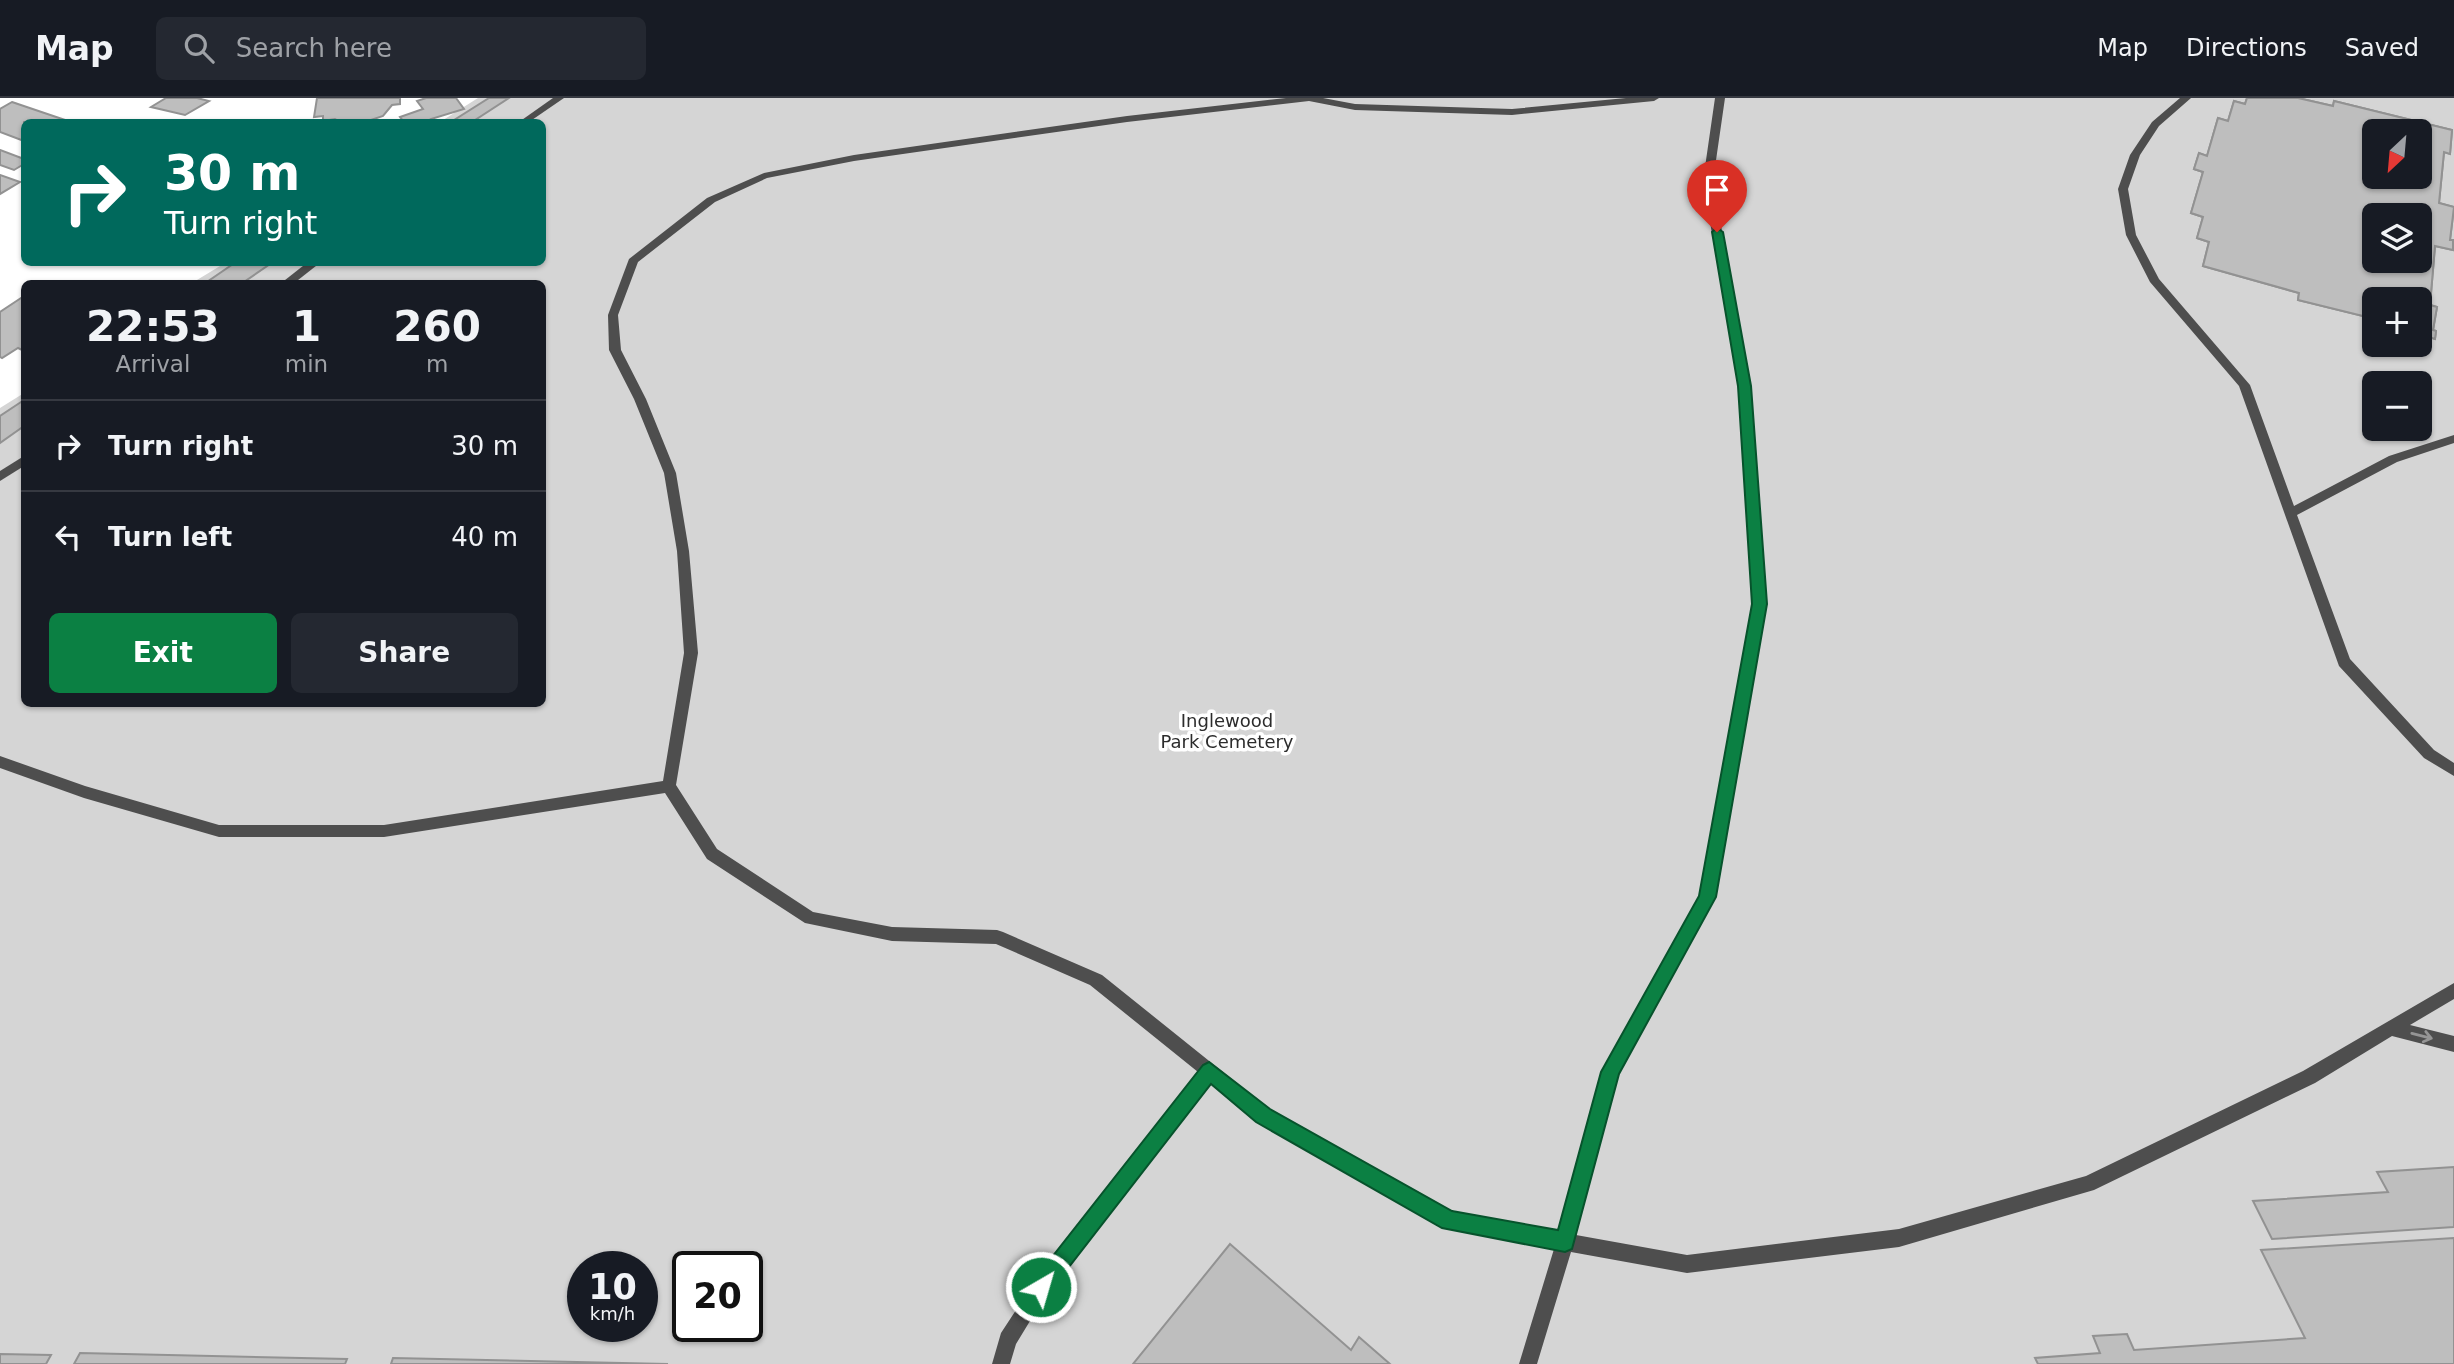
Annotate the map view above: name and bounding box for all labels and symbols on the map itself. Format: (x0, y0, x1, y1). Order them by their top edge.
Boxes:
north arrow (2362, 119, 2432, 189)
pin (1687, 160, 1747, 232)
park label: Inglewood Park Cemetery (1160, 710, 1294, 752)
one-way arrow (2410, 1030, 2433, 1043)
position arrow (1004, 1250, 1078, 1324)
speed limit sign: 20 (672, 1251, 763, 1342)

